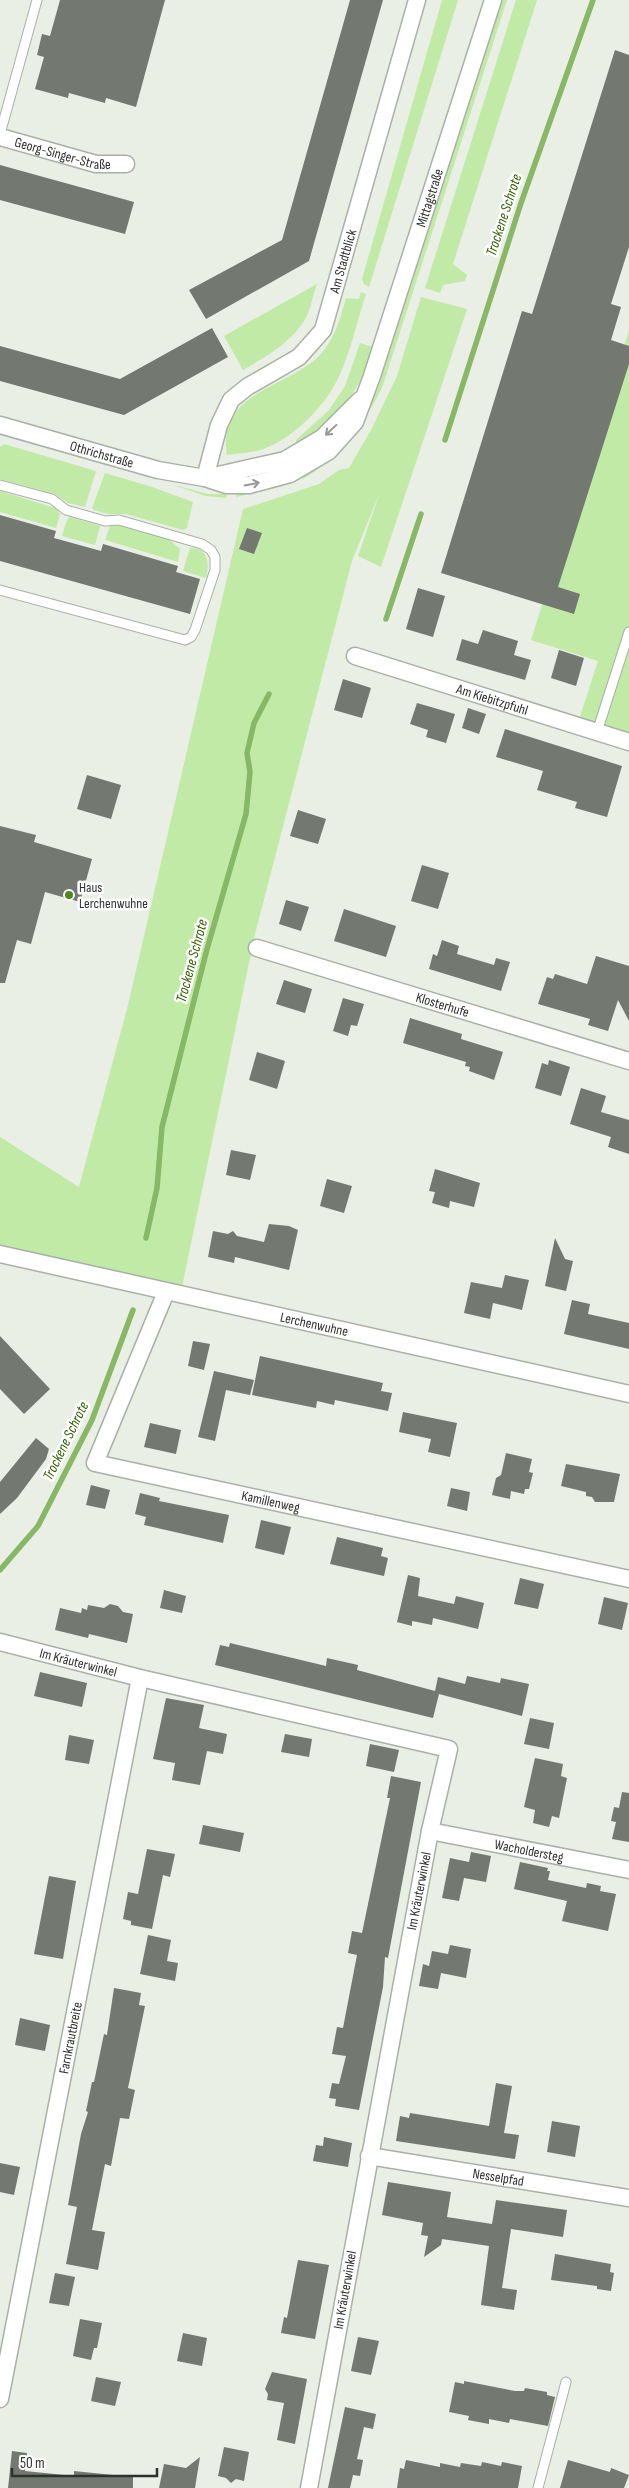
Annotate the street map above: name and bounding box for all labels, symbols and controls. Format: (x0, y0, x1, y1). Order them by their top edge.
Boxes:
street label: Georg-Singer-Straße (13, 133, 111, 173)
street label: Mittagstraße (412, 166, 447, 229)
water label: Trockene Schrote (482, 171, 526, 258)
street label: Am Stadtblick (325, 227, 360, 296)
one-way arrow (324, 424, 337, 435)
street label: Othrichstraße (68, 437, 136, 471)
one-way arrow (243, 479, 259, 488)
street label: Am Kiebitzpfuhl (453, 680, 530, 718)
place label: Haus Lerchenwuhne (79, 879, 148, 912)
marker: Haus Lerchenwuhne (63, 889, 75, 901)
water label: Trockene Schrote (172, 917, 212, 1005)
street label: Klosterhufe (414, 988, 471, 1021)
street label: Lerchenwuhne (279, 1308, 350, 1340)
water label: Trockene Schrote (39, 1398, 93, 1483)
street label: Kamillenweg (240, 1487, 302, 1516)
street label: Im Kräuterwinkel (38, 1644, 119, 1680)
street label: Wacholdersteg (493, 1835, 565, 1866)
street label: Im Kräuterwinkel (403, 1851, 435, 1931)
street label: Farnkrautbreite (55, 2000, 85, 2075)
street label: Nesselpfad (471, 2164, 525, 2189)
street label: Im Kräuterwinkel (330, 2250, 360, 2330)
scale bar (12, 2446, 158, 2478)
text: 50 m (20, 2454, 45, 2473)

